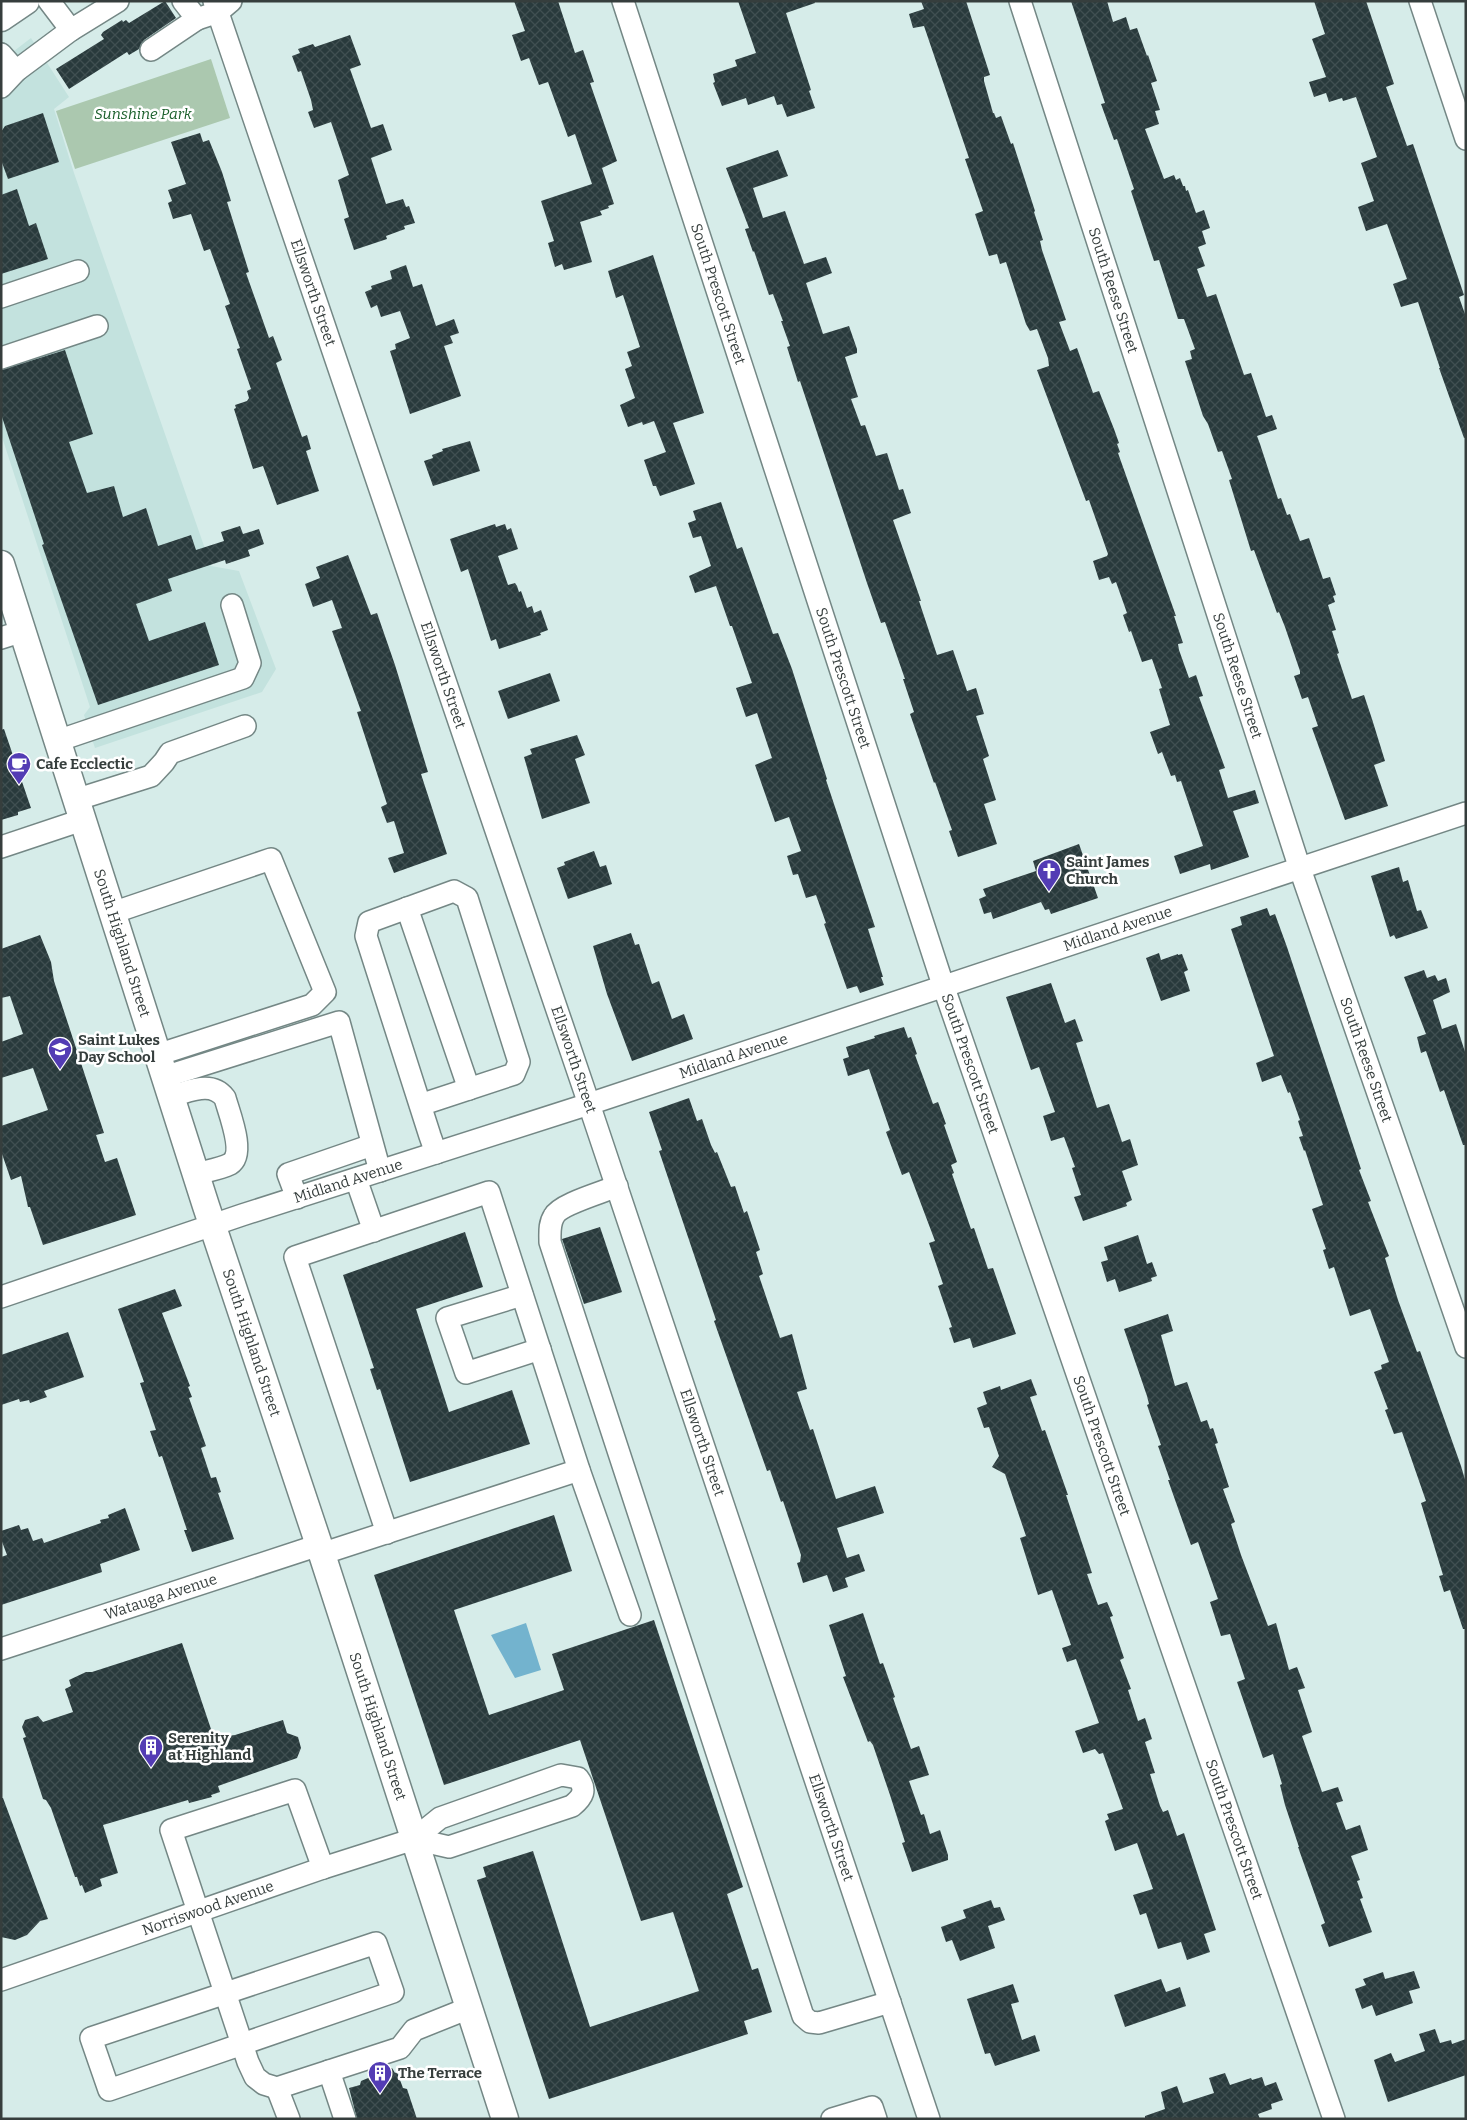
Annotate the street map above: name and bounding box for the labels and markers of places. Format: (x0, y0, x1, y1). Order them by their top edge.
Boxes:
cafe icon: Cafe Ecclectic (6, 751, 32, 785)
place label: Cafe Ecclectic (36, 755, 133, 773)
place label: Saint James Church (1066, 853, 1149, 888)
church icon: Saint James Church (1036, 858, 1062, 892)
place label: Saint Lukes Day School (78, 1031, 160, 1066)
school or university icon: Saint Lukes Day School (47, 1036, 73, 1070)
place label: Serenity at Highland (168, 1729, 251, 1764)
building icon: Serenity at Highland (138, 1734, 164, 1768)
building icon: The Terrace (367, 2060, 393, 2094)
place label: The Terrace (398, 2064, 482, 2082)

